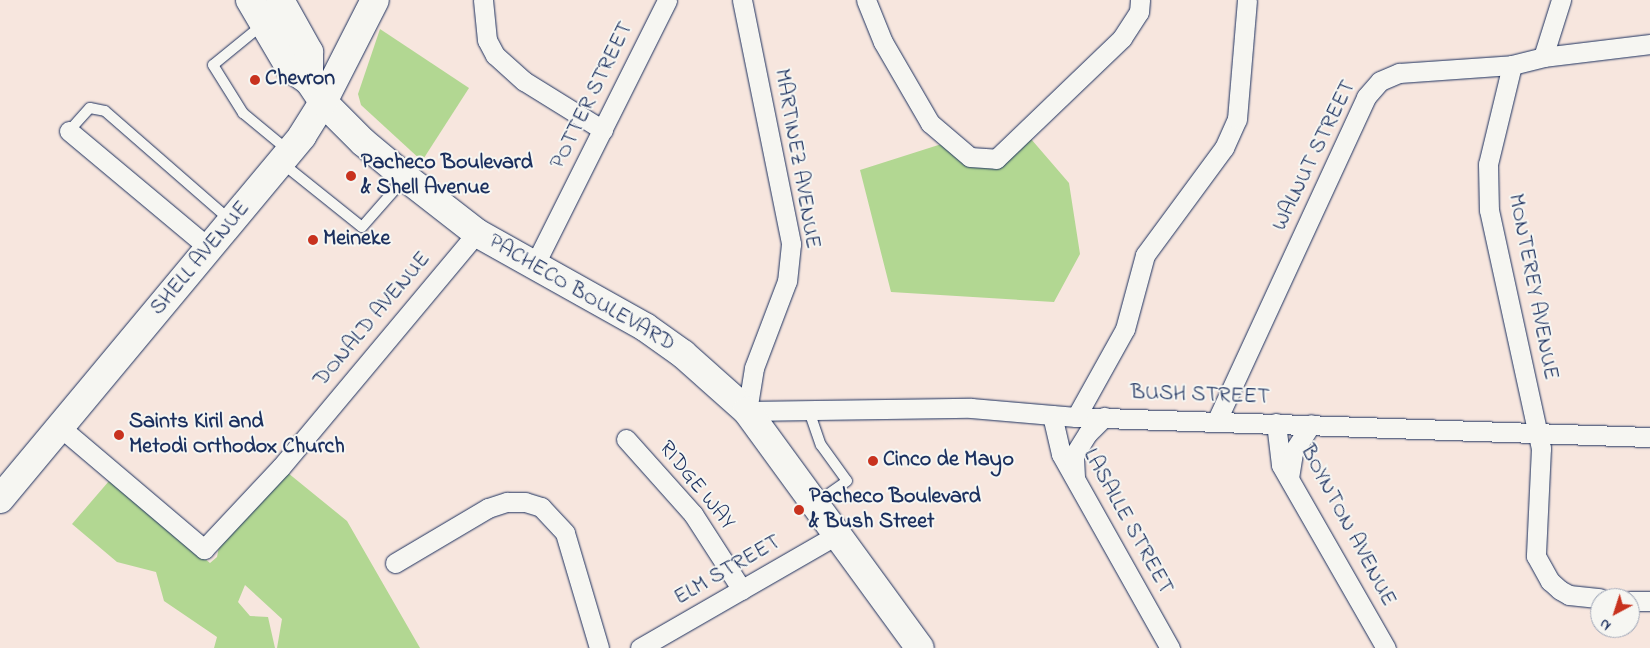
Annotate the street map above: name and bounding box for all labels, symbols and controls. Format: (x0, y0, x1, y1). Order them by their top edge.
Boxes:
street label: POTTER STREET (546, 18, 640, 174)
place label: Chevron (265, 67, 335, 93)
street label: MARTINEZ AVENUE (767, 67, 825, 251)
marker: Chevron (249, 74, 261, 86)
street label: WALNUT STREET (1267, 77, 1363, 235)
place label: Pacheco Boulevard & Shell Avenue (361, 150, 533, 202)
marker: Pacheco Boulevard & Shell Avenue (345, 170, 357, 182)
street label: MONTEREY AVENUE (1501, 192, 1563, 382)
street label: SHELL AVENUE (145, 196, 257, 322)
place label: Meineke (323, 227, 390, 253)
street label: PACHECO BOULEVARD (483, 230, 679, 358)
marker: Meineke (307, 234, 319, 246)
street label: DONALD AVENUE (309, 247, 437, 393)
street label: BUSH STREET (1130, 380, 1270, 412)
place label: Saints Kiril and Metodi Orthodox Church (129, 409, 345, 461)
marker: Saints Kiril and Metodi Orthodox Church (113, 429, 125, 441)
street label: RIDGE WAY (652, 436, 740, 536)
street label: BOYNTON AVENUE (1293, 441, 1401, 611)
street label: LASALLE STREET (1076, 444, 1178, 600)
place label: Cinco de Mayo (883, 448, 1014, 474)
marker: Cinco de Mayo (867, 455, 879, 467)
place label: Pacheco Boulevard & Bush Street (809, 484, 981, 536)
marker: Pacheco Boulevard & Bush Street (793, 504, 805, 516)
street label: ELM STREET (670, 530, 786, 612)
north arrow (1590, 588, 1640, 638)
text: N (1595, 613, 1616, 635)

